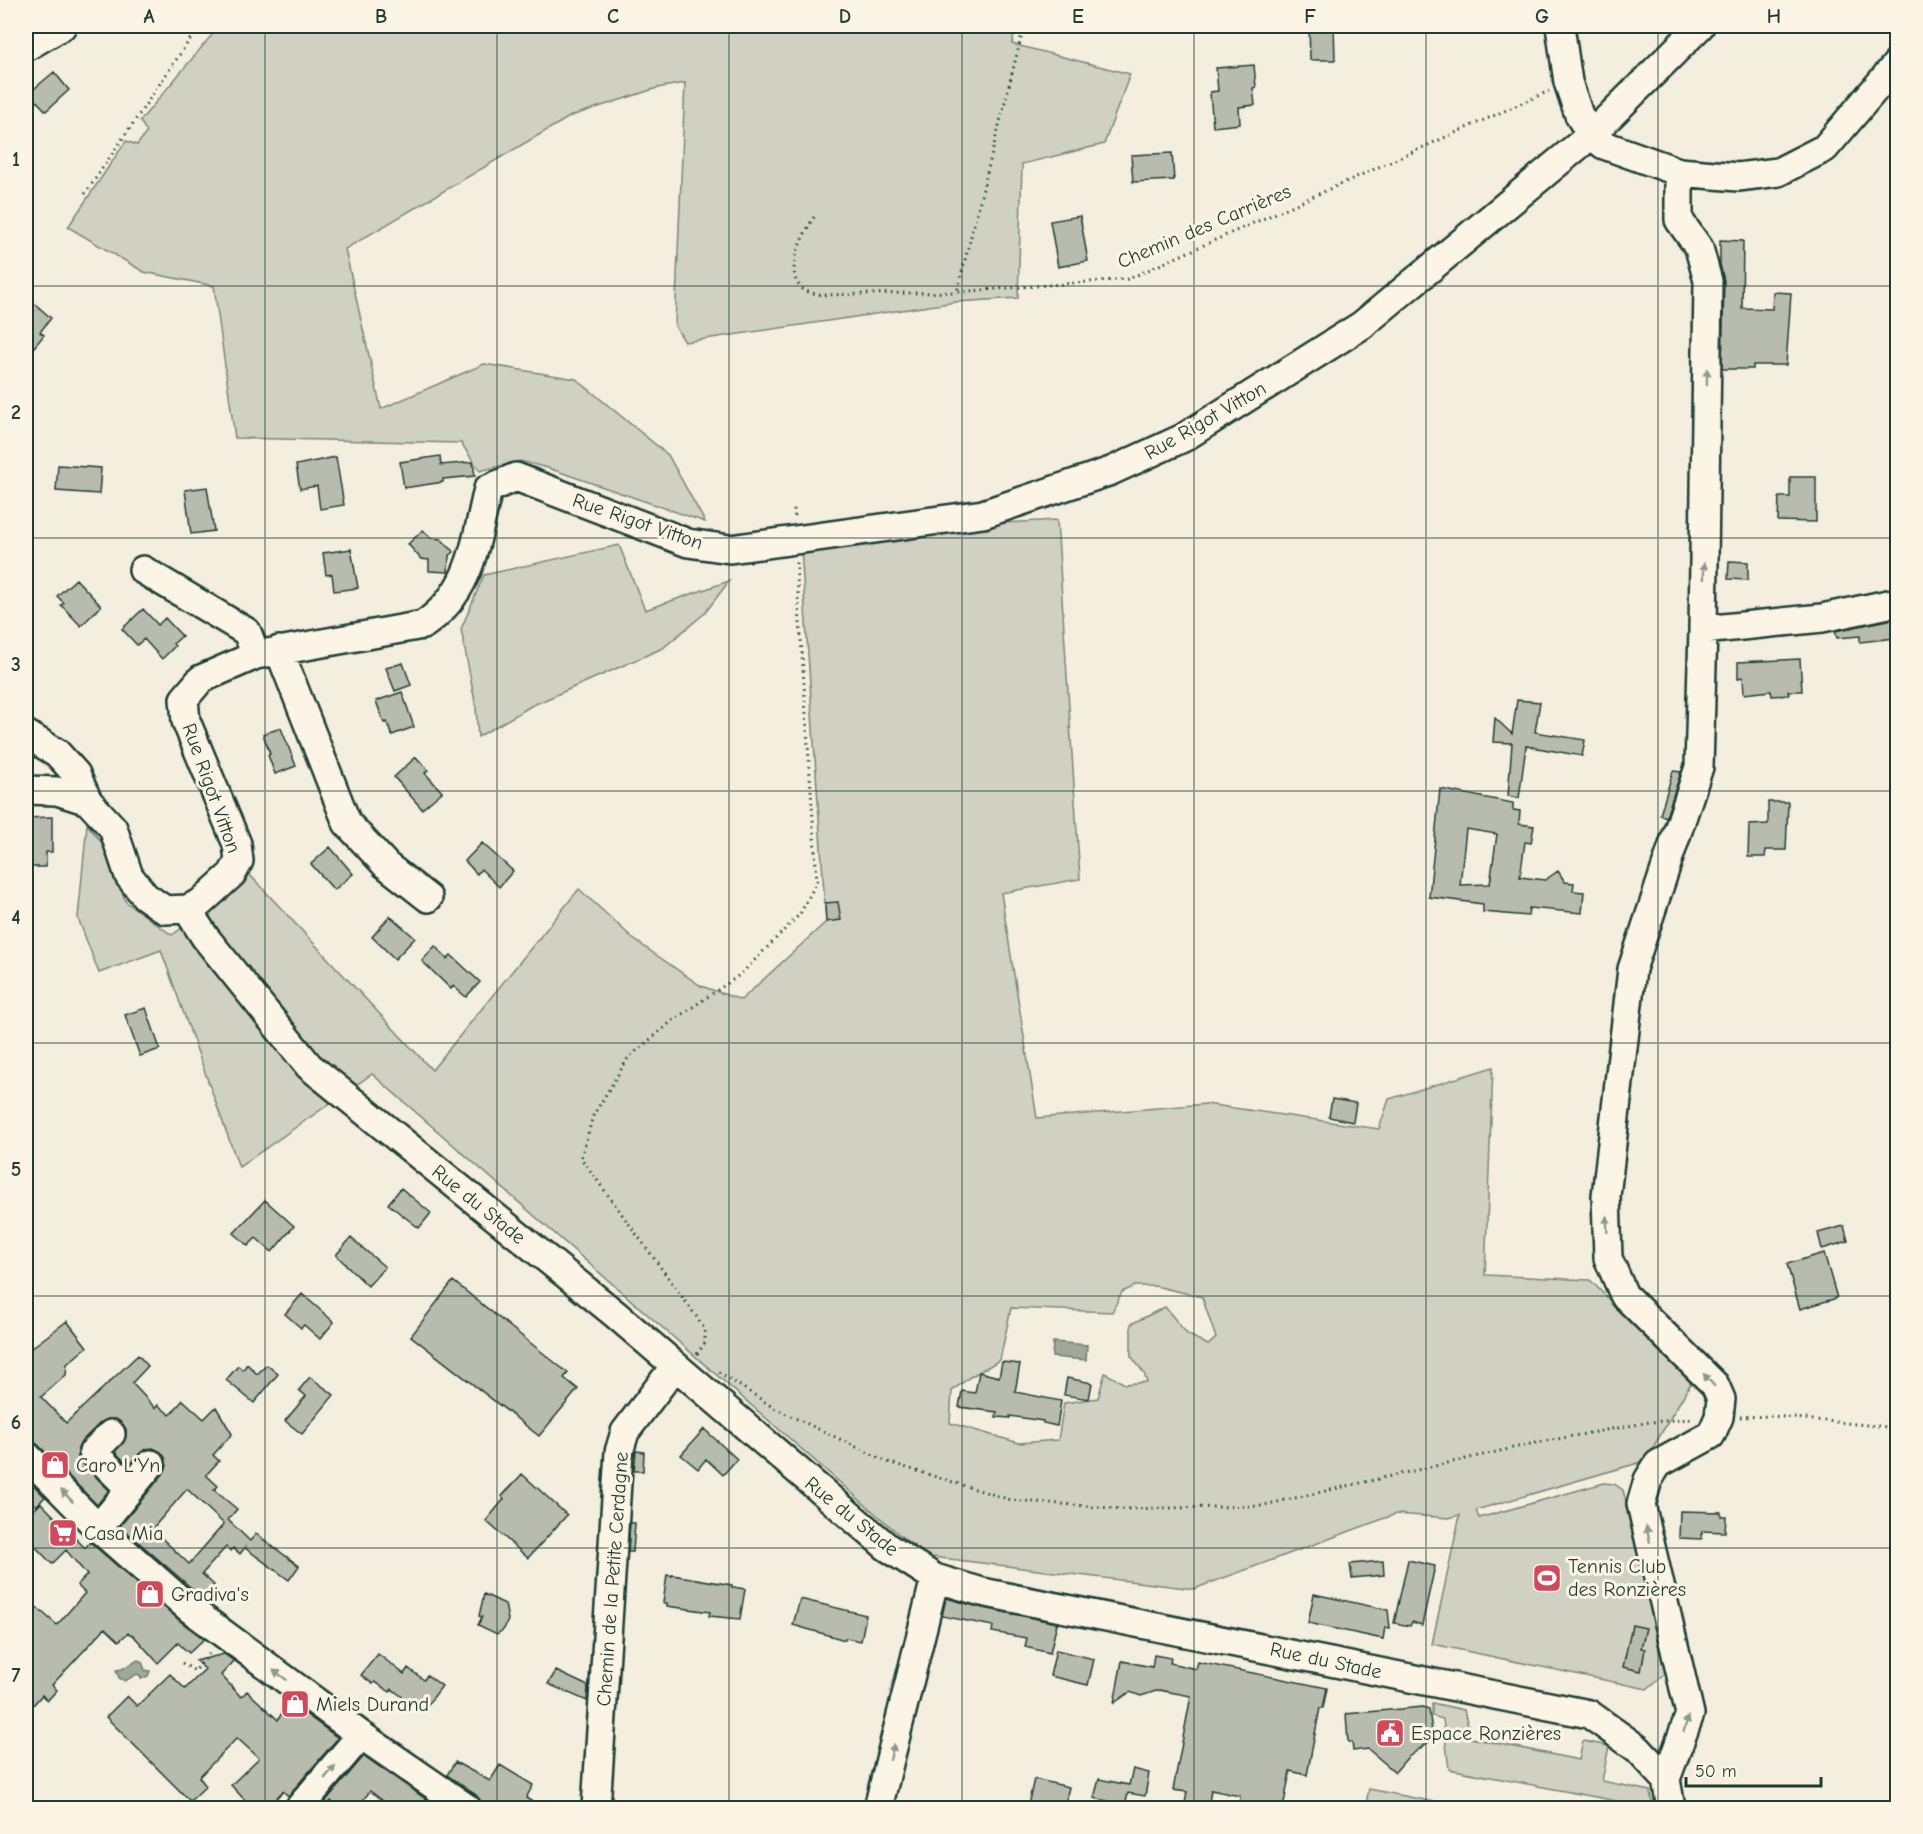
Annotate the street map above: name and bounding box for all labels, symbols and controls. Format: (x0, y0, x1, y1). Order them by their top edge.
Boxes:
text: A (143, 5, 155, 28)
text: B (375, 5, 387, 28)
text: C (607, 5, 619, 28)
text: D (839, 5, 851, 28)
text: E (1072, 5, 1084, 28)
text: F (1304, 5, 1316, 28)
text: G (1535, 5, 1549, 28)
text: H (1767, 5, 1781, 28)
text: 1 (12, 148, 20, 171)
street label: Chemin des Carrières (1114, 179, 1294, 273)
one-way arrow (1702, 367, 1711, 386)
street label: Rue Rigot Vitton (1140, 376, 1270, 465)
text: 2 (11, 401, 21, 424)
street label: Rue Rigot Vitton (570, 488, 706, 555)
one-way arrow (1699, 562, 1709, 581)
text: 3 (11, 653, 21, 676)
street label: Rue Rigot Vitton (177, 720, 246, 856)
text: 4 (11, 906, 21, 929)
text: 5 (11, 1158, 21, 1181)
street label: Rue du Stade (427, 1160, 530, 1249)
one-way arrow (1603, 1215, 1612, 1234)
one-way arrow (1702, 1373, 1716, 1388)
text: 6 (11, 1411, 21, 1434)
shop icon: Caro L'Yn (39, 1449, 71, 1481)
street label: Chemin de la Petite Cerdagne (592, 1451, 633, 1707)
place label: Caro L'Yn (76, 1454, 160, 1477)
street label: Rue du Stade (800, 1472, 903, 1561)
one-way arrow (60, 1490, 74, 1504)
supermarket icon: Casa Mia (47, 1517, 79, 1549)
place label: Casa Mia (84, 1522, 163, 1545)
one-way arrow (1643, 1524, 1652, 1543)
place label: Tennis Club des Ronzières (1568, 1555, 1686, 1601)
sports icon: Tennis Club des Ronzières (1531, 1562, 1563, 1594)
shop icon: Gradiva's (134, 1578, 166, 1610)
place label: Gradiva's (171, 1583, 249, 1606)
street label: Rue du Stade (1268, 1637, 1384, 1684)
text: 7 (12, 1664, 21, 1687)
one-way arrow (272, 1669, 288, 1682)
shop icon: Miels Durand (279, 1688, 311, 1720)
place label: Miels Durand (316, 1693, 429, 1716)
one-way arrow (1682, 1715, 1691, 1733)
public building icon: Espace Ronzières (1374, 1717, 1406, 1749)
place label: Espace Ronzières (1411, 1722, 1561, 1745)
one-way arrow (887, 1743, 897, 1761)
scale bar (1686, 1750, 1821, 1788)
text: 50 m (1695, 1761, 1737, 1782)
one-way arrow (323, 1765, 336, 1780)

